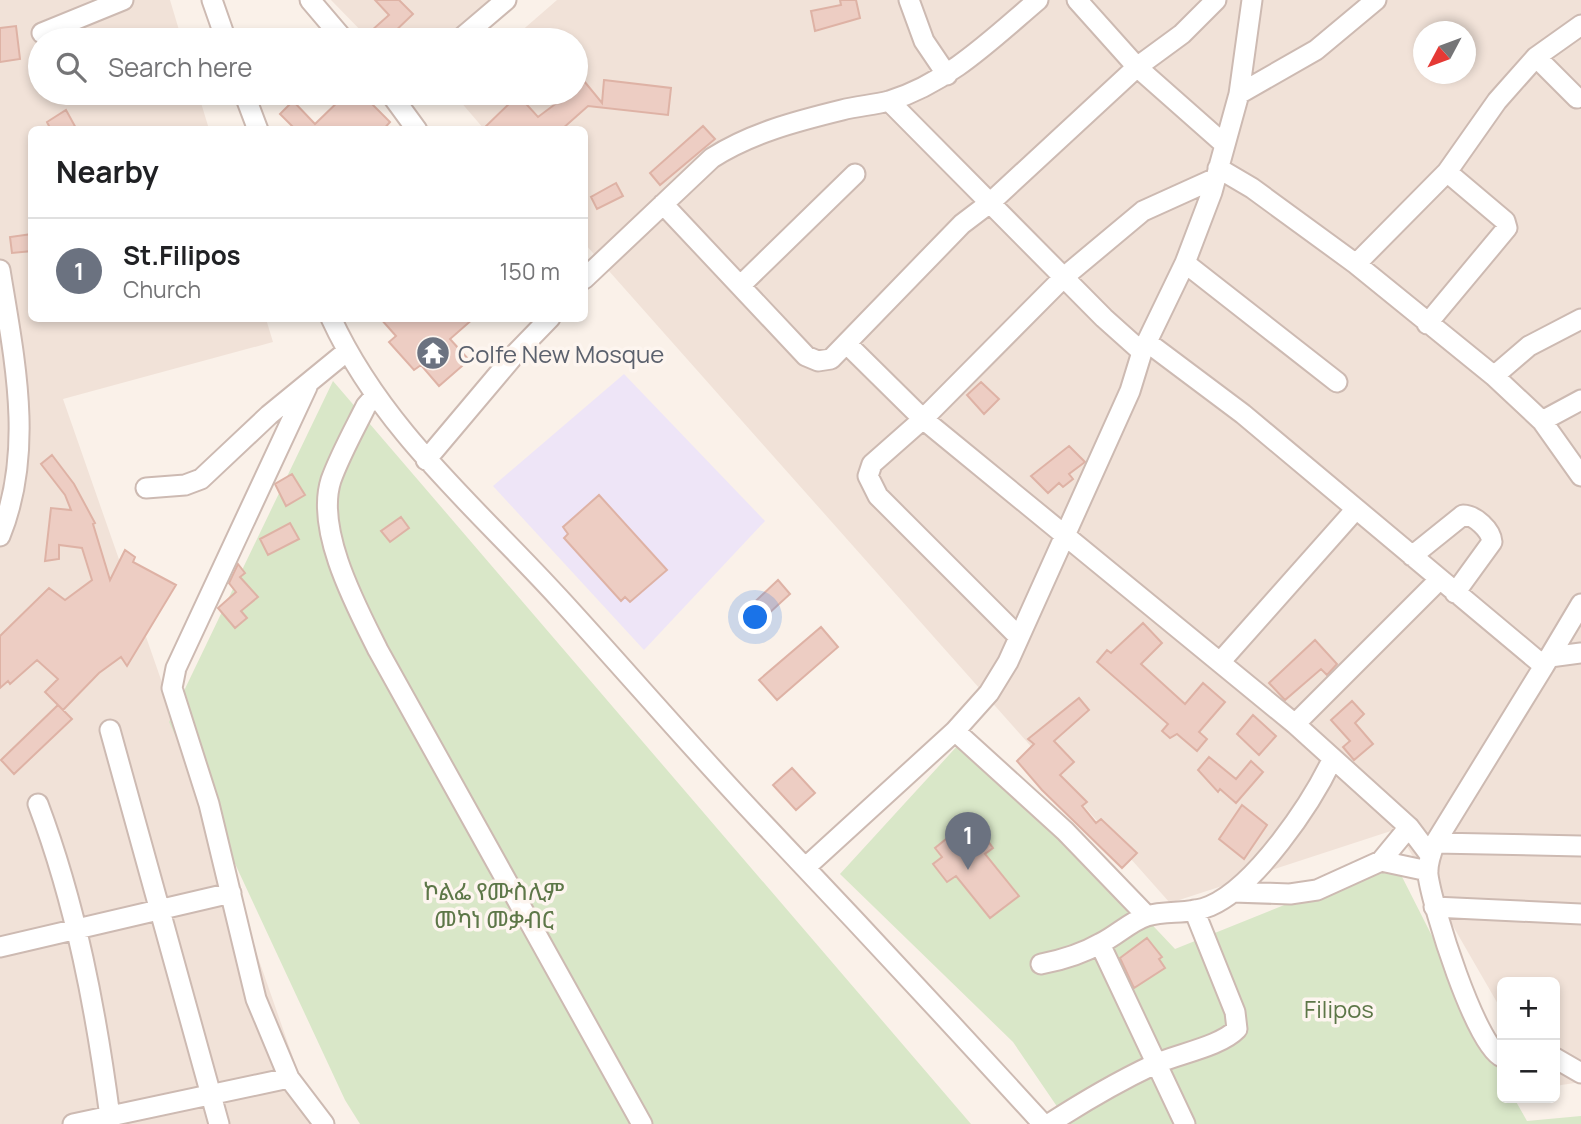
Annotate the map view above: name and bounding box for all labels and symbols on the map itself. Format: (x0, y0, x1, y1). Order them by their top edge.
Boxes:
north arrow (1413, 21, 1476, 84)
temple icon: Colfe New Mosque (414, 334, 452, 372)
place label: Colfe New Mosque (458, 337, 664, 370)
your location (738, 600, 772, 634)
pin: 1 (945, 812, 991, 870)
park label: ኮልፌ የሙስሊም መካነ መቃብር (424, 874, 564, 935)
park label: Filipos (1304, 992, 1374, 1025)

